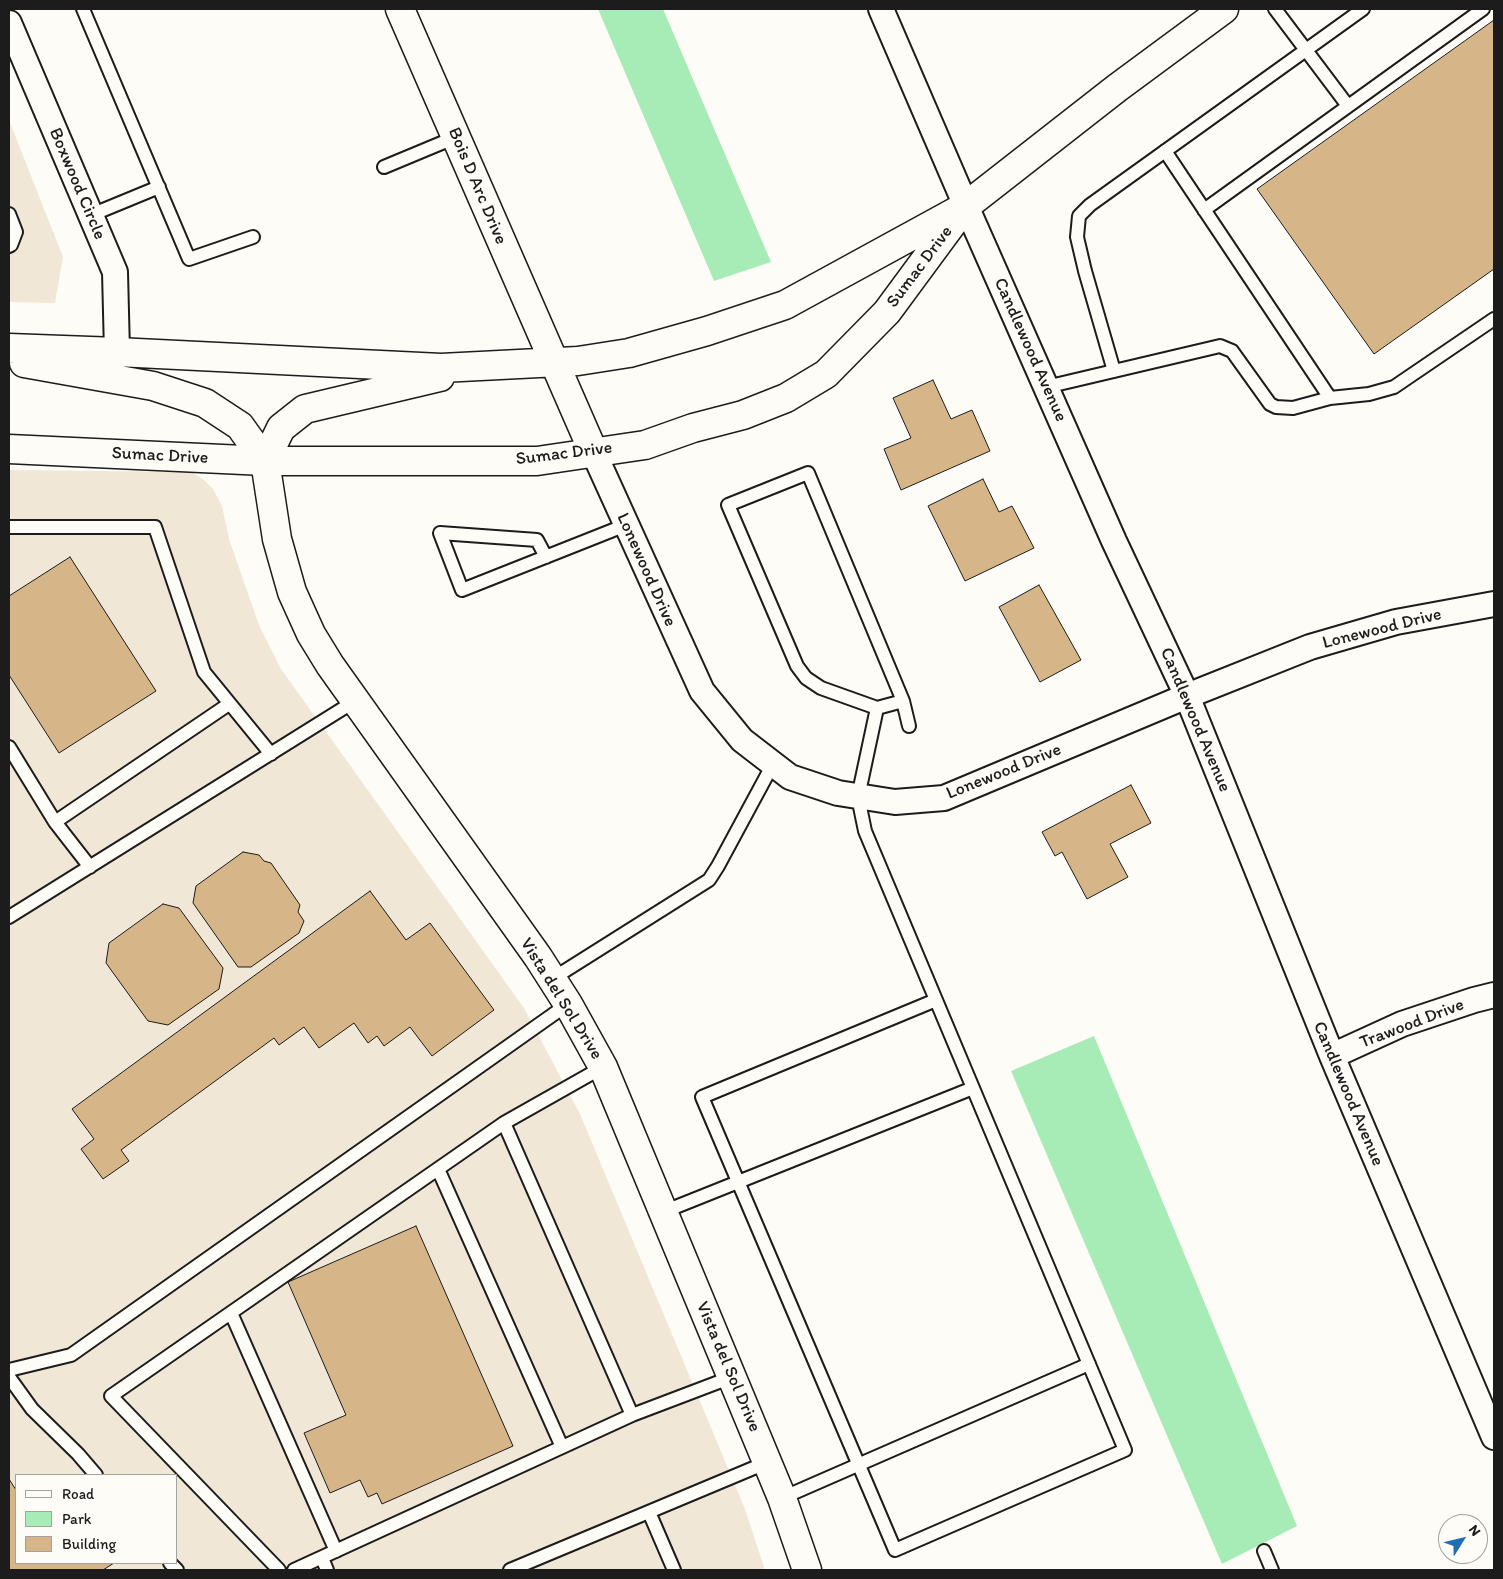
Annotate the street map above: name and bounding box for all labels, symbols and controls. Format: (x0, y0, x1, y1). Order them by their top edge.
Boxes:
street label: Bois D Arc Drive (443, 124, 511, 248)
street label: Boxwood Circle (44, 125, 110, 243)
street label: Sumac Drive (882, 222, 958, 312)
street label: Candlewood Avenue (989, 275, 1071, 425)
street label: Sumac Drive (515, 437, 613, 471)
street label: Sumac Drive (111, 443, 209, 469)
street label: Lonewood Drive (611, 510, 681, 630)
street label: Lonewood Drive (1320, 604, 1444, 654)
street label: Candlewood Avenue (1155, 644, 1235, 796)
street label: Lonewood Drive (943, 739, 1065, 805)
street label: Vista del Sol Drive (515, 934, 607, 1064)
street label: Trawood Drive (1357, 994, 1467, 1054)
street label: Candlewood Avenue (1308, 1018, 1388, 1170)
street label: Vista del Sol Drive (691, 1299, 765, 1435)
legend (15, 1474, 178, 1564)
text: Road (62, 1485, 94, 1503)
text: Park (62, 1510, 92, 1528)
north arrow (1438, 1514, 1488, 1564)
text: N (1465, 1522, 1484, 1539)
text: Building (62, 1535, 116, 1553)

